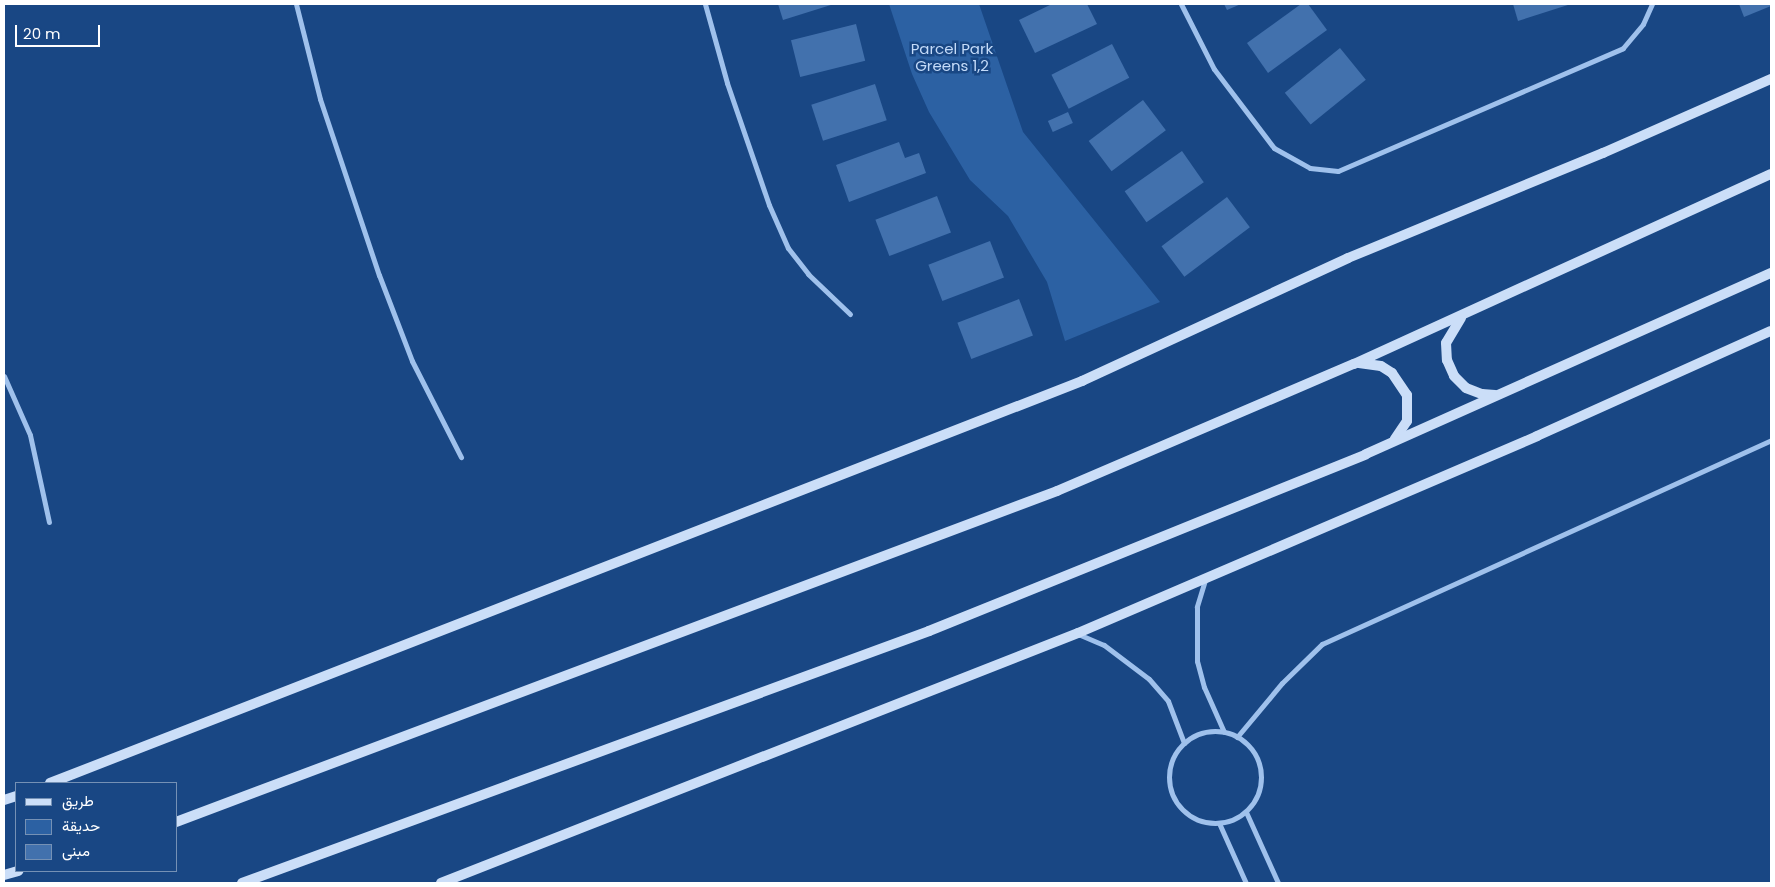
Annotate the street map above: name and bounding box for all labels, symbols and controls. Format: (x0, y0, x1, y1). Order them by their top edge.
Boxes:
scale bar (18, 15, 102, 47)
text: 20 m (23, 23, 61, 44)
park label: Parcel Park Greens 1,2 (911, 39, 993, 74)
legend (15, 782, 178, 872)
text: طريق (62, 790, 94, 811)
text: حديقة (62, 815, 100, 836)
text: مبنى (62, 840, 90, 861)

